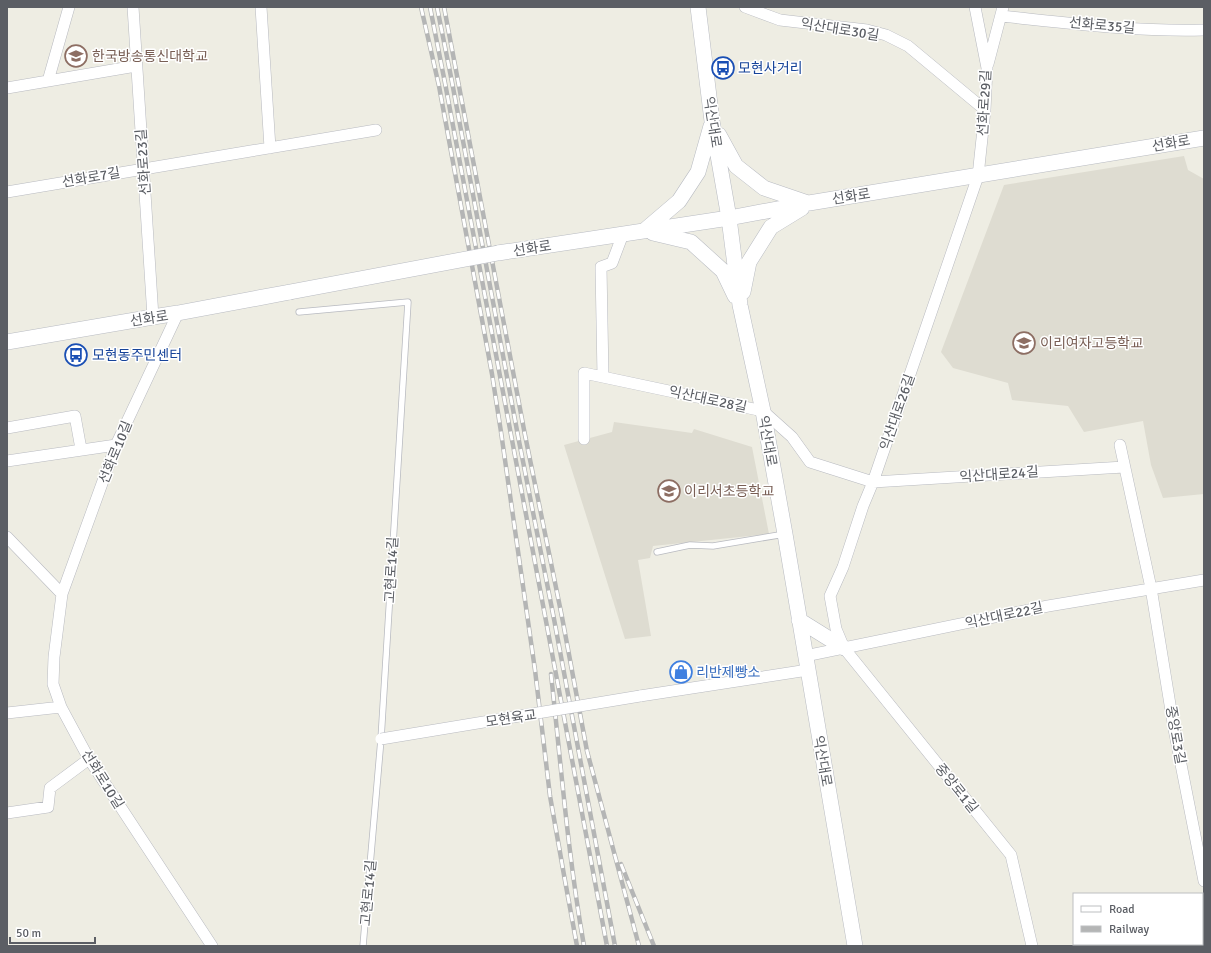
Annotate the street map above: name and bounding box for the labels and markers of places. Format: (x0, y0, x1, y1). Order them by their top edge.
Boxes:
school or university icon: 한국방송통신대학교 (63, 43, 89, 69)
place label: 한국방송통신대학교 (92, 48, 208, 65)
bus stop icon: 모현사거리 (710, 55, 736, 81)
place label: 모현사거리 (738, 60, 802, 77)
school or university icon: 이리여자고등학교 (1011, 330, 1037, 356)
place label: 이리여자고등학교 (1040, 335, 1143, 352)
bus stop icon: 모현동주민센터 (63, 342, 89, 368)
place label: 모현동주민센터 (92, 347, 182, 364)
school or university icon: 이리서초등학교 (656, 478, 682, 504)
place label: 이리서초등학교 (684, 483, 774, 500)
shop icon: 리반제빵소 (668, 659, 694, 685)
place label: 리반제빵소 (696, 664, 761, 681)

